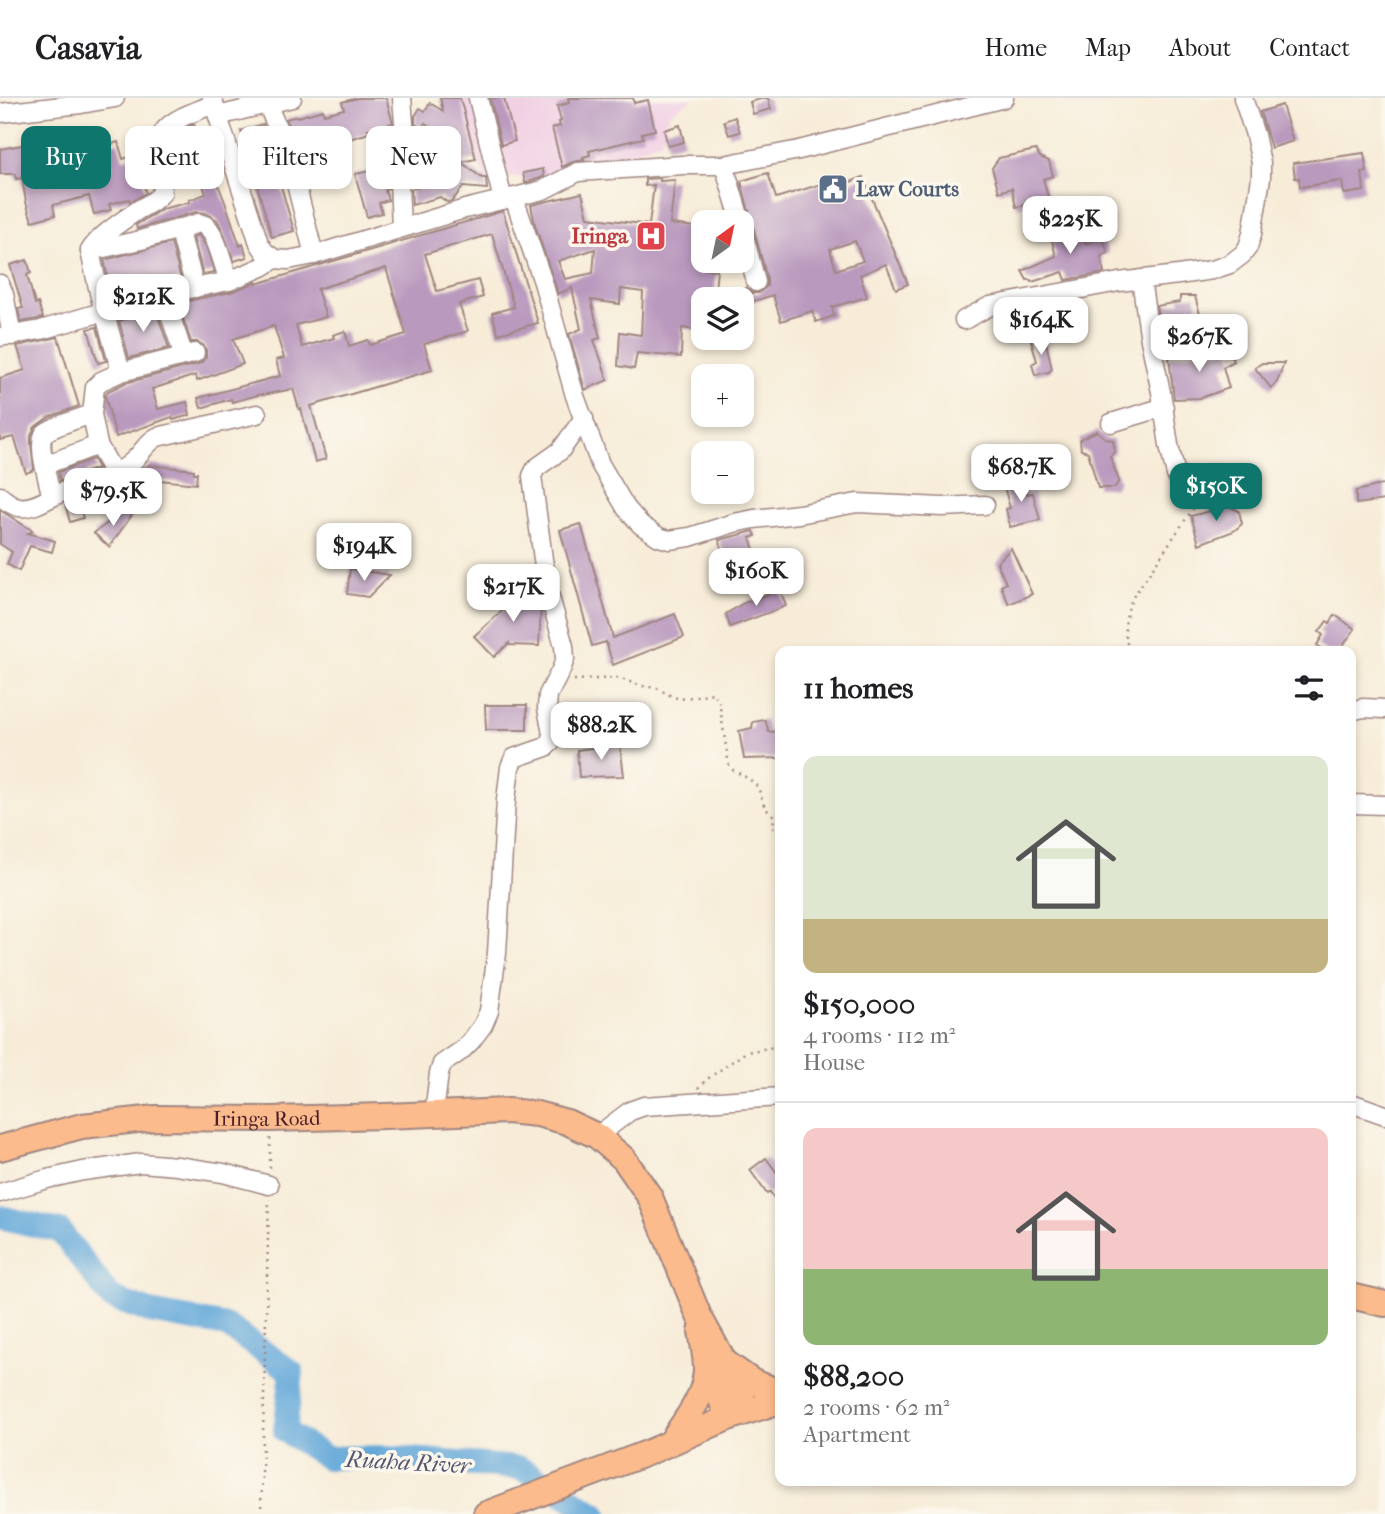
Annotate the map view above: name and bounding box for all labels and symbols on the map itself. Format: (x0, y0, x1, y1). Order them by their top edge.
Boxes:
public building icon: Law Courts (816, 172, 850, 206)
place label: Law Courts (856, 177, 959, 201)
pin: $225K (1021, 197, 1119, 256)
north arrow (691, 210, 754, 273)
hospital icon: Iringa (634, 219, 668, 253)
place label: Iringa (572, 224, 629, 248)
pin: $212K (94, 274, 192, 334)
pin: $164K (992, 298, 1090, 357)
pin: $267K (1150, 314, 1248, 374)
pin: $68.7K (964, 444, 1078, 504)
pin: $150K (1167, 464, 1265, 523)
pin: $79.5K (56, 468, 170, 528)
pin: $194K (315, 524, 413, 583)
pin: $160K (707, 548, 805, 608)
pin: $217K (464, 564, 562, 624)
pin: $88.2K (544, 702, 658, 762)
street label: Iringa Road (213, 1106, 321, 1131)
water label: Ruaha River (343, 1446, 473, 1479)

